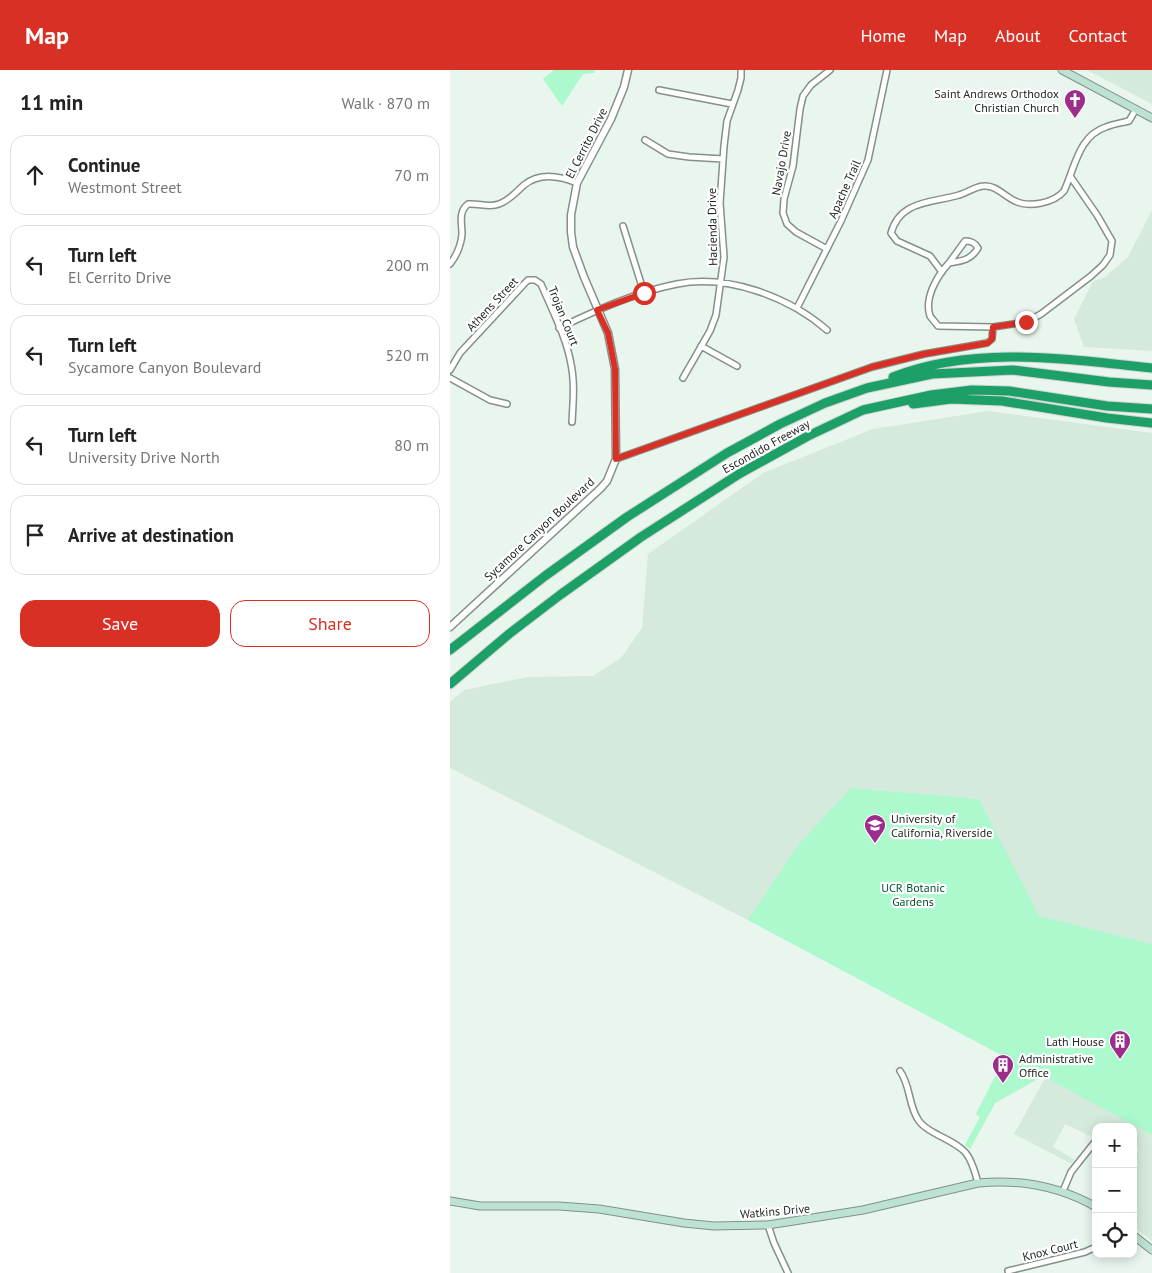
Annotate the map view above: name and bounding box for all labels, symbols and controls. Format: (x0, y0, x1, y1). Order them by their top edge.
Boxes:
text: Map (25, 20, 69, 51)
text: Home (860, 24, 906, 47)
text: Map (934, 24, 967, 47)
text: About (995, 24, 1041, 47)
text: Contact (1069, 24, 1127, 47)
place label: Saint Andrews Orthodox Christian Church (934, 86, 1059, 115)
church icon: Saint Andrews Orthodox Christian Church (1063, 88, 1087, 119)
text: 11 min (20, 89, 83, 116)
text: Walk · 870 m (341, 93, 430, 113)
street label: El Cerrito Drive (562, 105, 610, 181)
street label: Navajo Drive (768, 129, 794, 197)
text: Continue (68, 153, 140, 177)
street label: Apache Trail (824, 157, 864, 221)
icon: ahead (21, 161, 49, 189)
text: 70 m (394, 165, 429, 185)
text: Westmont Street (68, 177, 182, 197)
street label: Hacienda Drive (704, 188, 720, 266)
text: Turn left (68, 243, 137, 267)
icon: left (21, 251, 49, 279)
text: 200 m (386, 255, 429, 275)
text: El Cerrito Drive (68, 267, 171, 287)
street label: Athens Street (463, 274, 521, 334)
route start (633, 282, 656, 305)
street label: Trojan Court (545, 284, 583, 348)
route end (1015, 311, 1038, 334)
text: Turn left (68, 333, 137, 357)
icon: left (21, 341, 49, 369)
text: 520 m (386, 345, 429, 365)
text: Sycamore Canyon Boulevard (68, 357, 261, 377)
street label: Escondido Freeway (720, 416, 813, 476)
text: Turn left (68, 423, 137, 447)
icon: left (21, 431, 49, 459)
text: 80 m (394, 435, 429, 455)
text: University Drive North (68, 447, 220, 467)
street label: Sycamore Canyon Boulevard (481, 474, 597, 584)
icon: arrive (21, 521, 49, 549)
text: Arrive at destination (68, 523, 234, 547)
button: Save (20, 600, 220, 647)
button: Share (230, 600, 430, 647)
place label: University of California, Riverside (891, 811, 992, 840)
school or university icon: University of California, Riverside (863, 813, 887, 844)
park label: UCR Botanic Gardens (881, 880, 945, 909)
building icon: Lath House (1108, 1029, 1132, 1060)
place label: Lath House (1046, 1034, 1104, 1049)
place label: Administrative Office (1019, 1051, 1093, 1080)
building icon: Administrative Office (991, 1053, 1015, 1084)
map controls (1092, 1123, 1137, 1258)
button: + (1092, 1123, 1137, 1168)
button: − (1092, 1168, 1137, 1213)
street label: Watkins Drive (739, 1200, 811, 1222)
button: locate (1092, 1213, 1137, 1258)
street label: Knox Court (1021, 1236, 1079, 1264)

